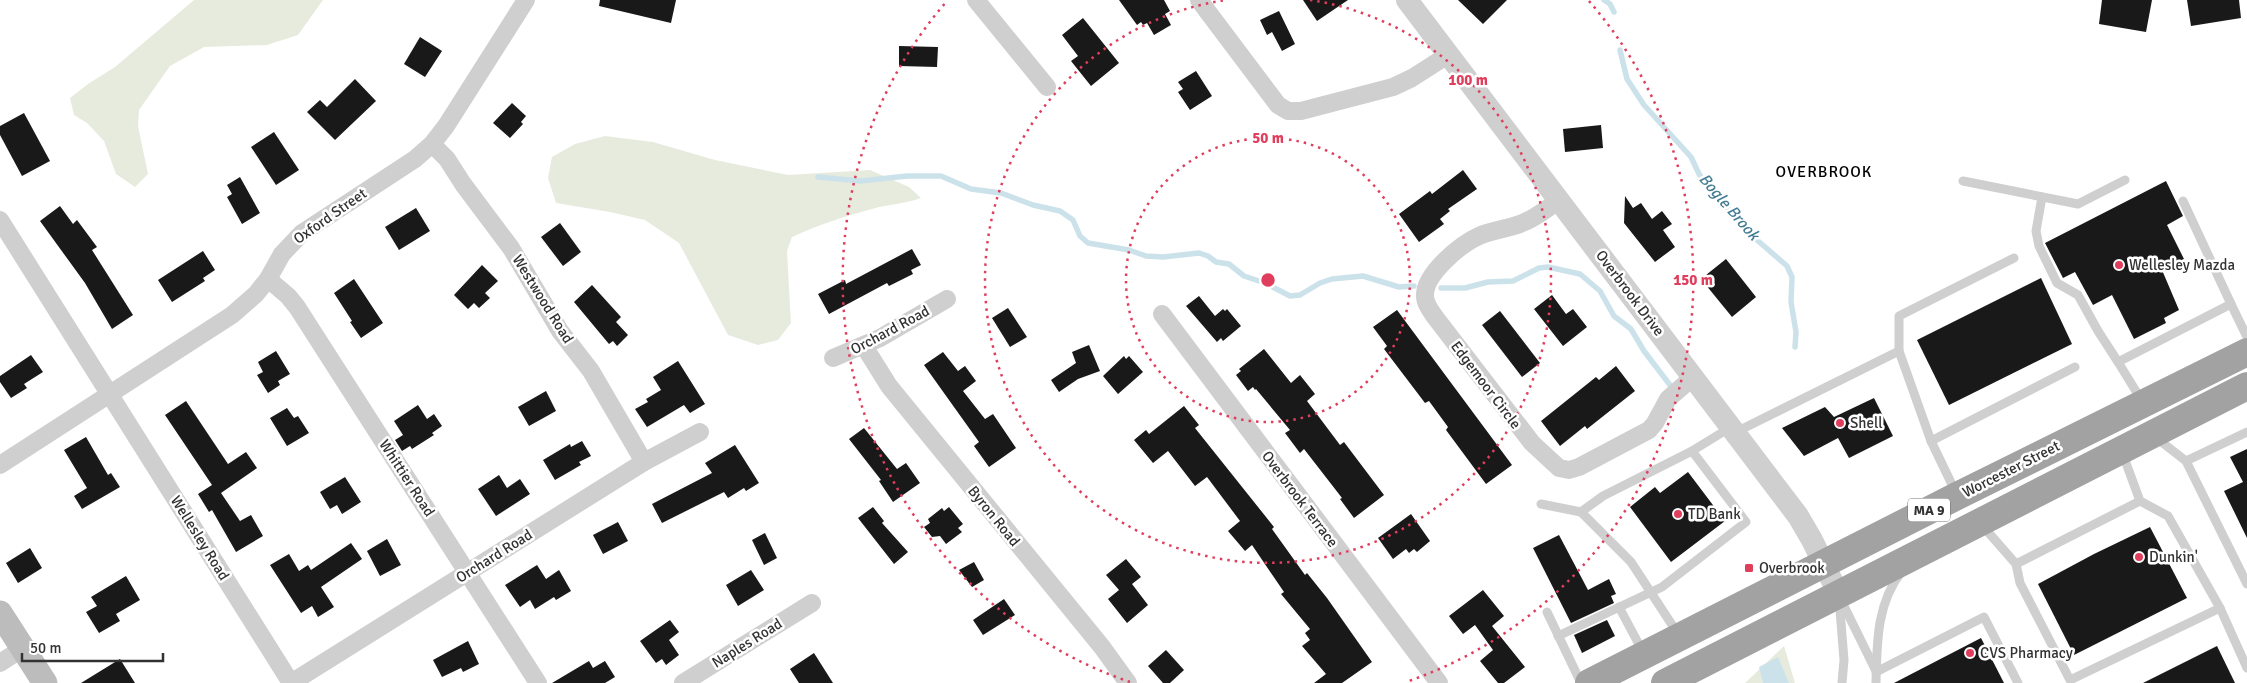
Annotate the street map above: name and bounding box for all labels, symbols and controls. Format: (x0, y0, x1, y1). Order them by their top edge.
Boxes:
text: 100 m (1448, 71, 1488, 89)
text: 50 m (1252, 129, 1284, 147)
district label: OVERBROOK (1776, 162, 1872, 182)
water label: Bogle Brook (1694, 169, 1765, 246)
street label: Oxford Street (290, 184, 370, 248)
street label: Overbrook Drive (1592, 247, 1668, 339)
street label: Westwood Road (509, 251, 577, 347)
place label: Wellesley Mazda (2129, 256, 2235, 274)
marker: Wellesley Mazda (2113, 259, 2125, 271)
centre of rings (1259, 271, 1277, 289)
text: 150 m (1673, 271, 1713, 289)
street label: Orchard Road (848, 302, 933, 358)
street label: Edgemoor Circle (1447, 338, 1525, 432)
place label: Shell (1850, 414, 1883, 432)
marker: Shell (1834, 417, 1846, 429)
street label: Whittier Road (375, 436, 439, 520)
street label: Worcester Street (1959, 437, 2063, 501)
street label: Overbrook Terrace (1258, 447, 1342, 551)
street label: Byron Road (964, 482, 1024, 550)
street label: Wellesley Road (167, 492, 233, 584)
road number: MA 9 (1908, 498, 1950, 522)
place label: TD Bank (1688, 505, 1741, 523)
marker: TD Bank (1672, 508, 1684, 520)
street label: Orchard Road (452, 525, 536, 587)
place label: Dunkin' (2149, 548, 2198, 566)
marker: Dunkin' (2133, 551, 2145, 563)
place label: Overbrook (1759, 559, 1825, 577)
marker: Overbrook (1743, 562, 1755, 574)
street label: Naples Road (709, 614, 786, 672)
scale bar (22, 630, 164, 662)
text: 50 m (30, 639, 61, 657)
place label: CVS Pharmacy (1980, 644, 2073, 662)
marker: CVS Pharmacy (1964, 647, 1976, 659)

